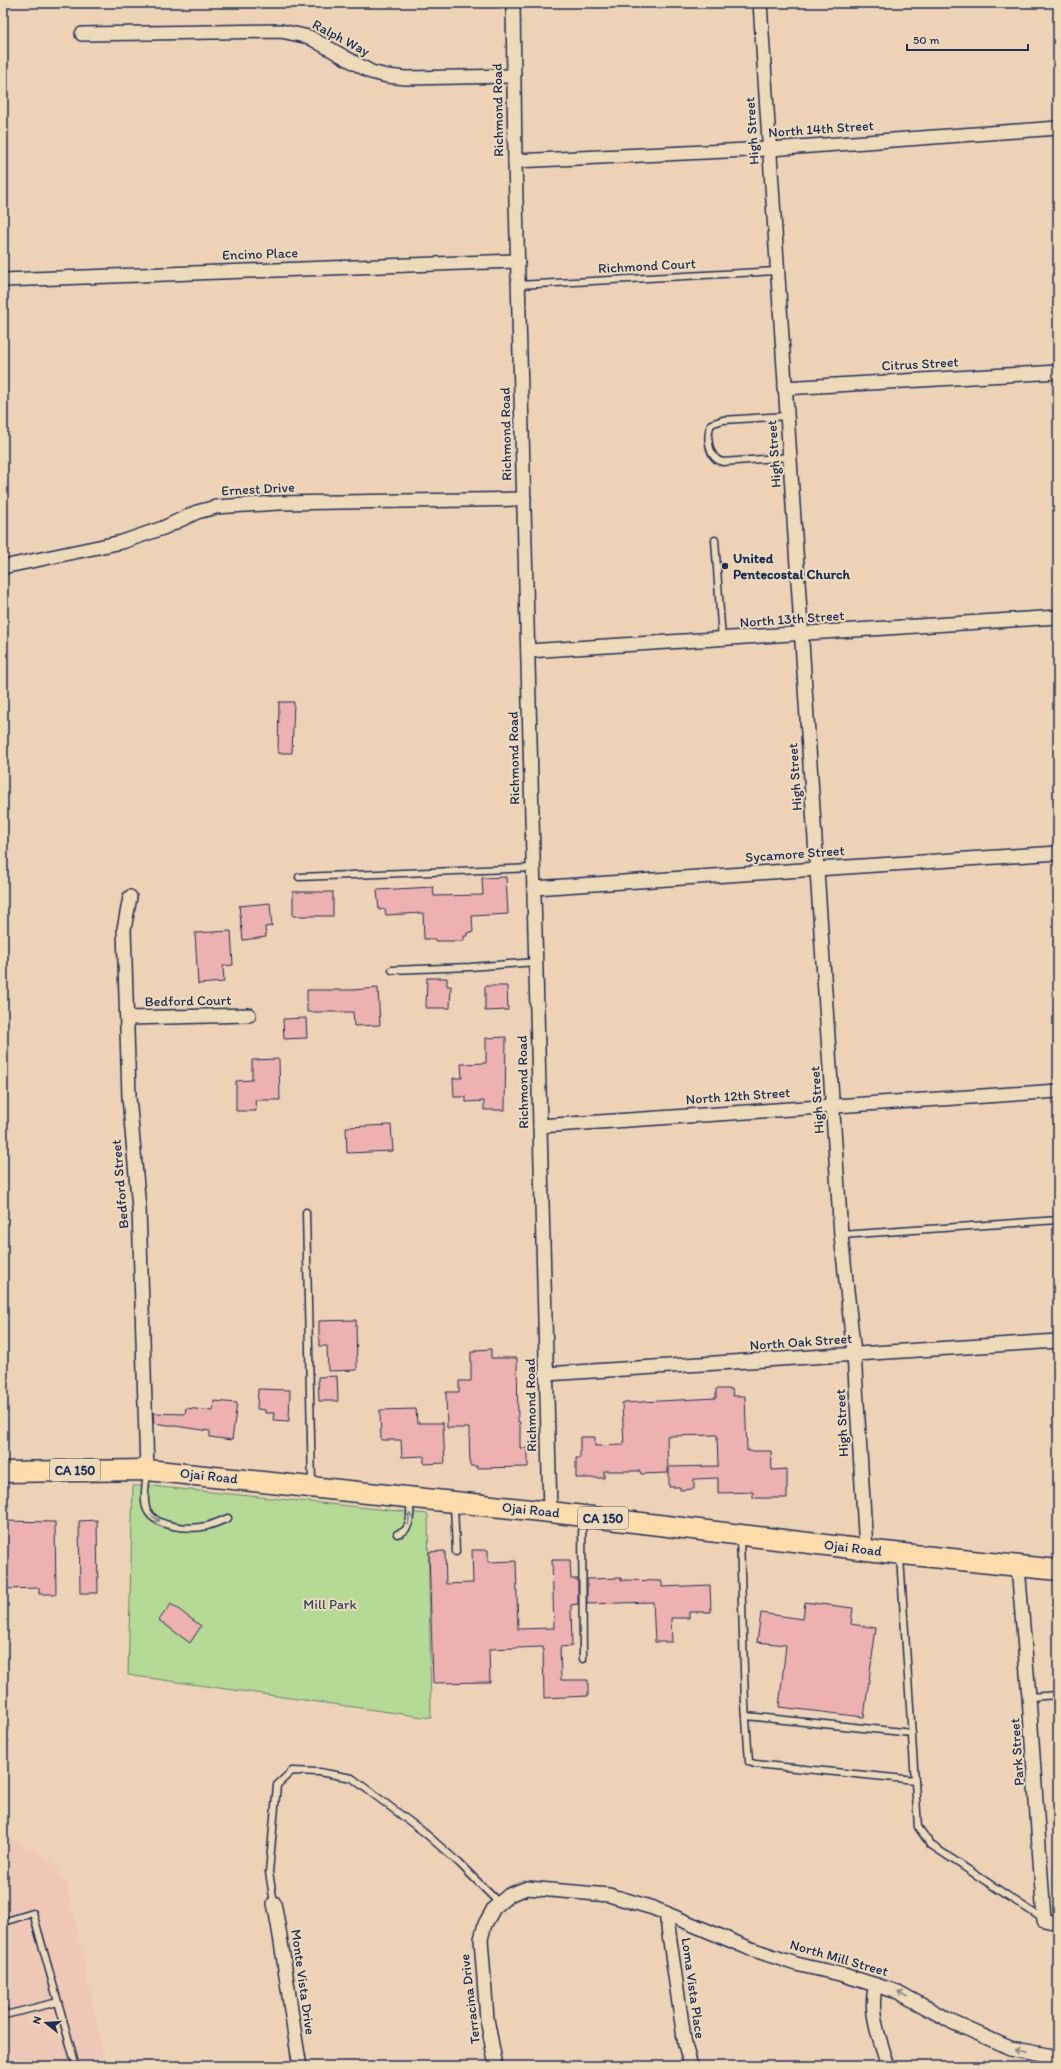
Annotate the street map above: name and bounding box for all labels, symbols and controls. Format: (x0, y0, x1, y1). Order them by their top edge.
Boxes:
street label: Ralph Way (309, 16, 373, 60)
scale bar (907, 26, 1028, 52)
text: 50 m (913, 33, 939, 47)
street label: Richmond Road (489, 63, 507, 157)
street label: High Street (741, 96, 763, 166)
street label: North 14th Street (768, 117, 874, 141)
street label: Encino Place (222, 244, 299, 264)
street label: Richmond Court (598, 255, 696, 277)
street label: Citrus Street (881, 353, 959, 375)
street label: Richmond Road (497, 387, 515, 481)
street label: High Street (763, 419, 785, 489)
street label: Ernest Drive (221, 479, 295, 499)
place label: United Pentecostal Church (733, 550, 851, 583)
marker: United Pentecostal Church (720, 561, 730, 571)
street label: North 13th Street (739, 607, 845, 631)
street label: Richmond Road (505, 711, 523, 805)
street label: High Street (784, 742, 806, 812)
street label: Sycamore Street (745, 842, 845, 866)
street label: Bedford Court (145, 992, 231, 1010)
street label: Richmond Road (514, 1035, 532, 1129)
street label: High Street (806, 1065, 828, 1135)
street label: North 12th Street (685, 1084, 791, 1108)
street label: Bedford Street (108, 1139, 132, 1229)
street label: North Oak Street (749, 1330, 853, 1354)
street label: Richmond Road (522, 1358, 540, 1452)
street label: High Street (832, 1389, 852, 1457)
road number: CA 150 (50, 1459, 100, 1481)
street label: Ojai Road (179, 1465, 239, 1488)
street label: Ojai Road (501, 1499, 561, 1522)
road number: CA 150 (578, 1507, 628, 1529)
one-way arrow (405, 1513, 413, 1526)
one-way arrow (150, 1514, 161, 1523)
street label: Ojai Road (823, 1536, 883, 1560)
park label: Mill Park (303, 1596, 357, 1613)
street label: Park Street (1006, 1718, 1028, 1786)
street label: Monte Vista Drive (287, 1928, 319, 2036)
street label: Loma Vista Place (677, 1936, 709, 2040)
street label: North Mill Street (788, 1936, 890, 1980)
street label: Terracina Drive (456, 1953, 484, 2045)
one-way arrow (897, 1990, 909, 1998)
north arrow (26, 2003, 66, 2043)
text: N (30, 2015, 44, 2026)
one-way arrow (1014, 2045, 1027, 2053)

